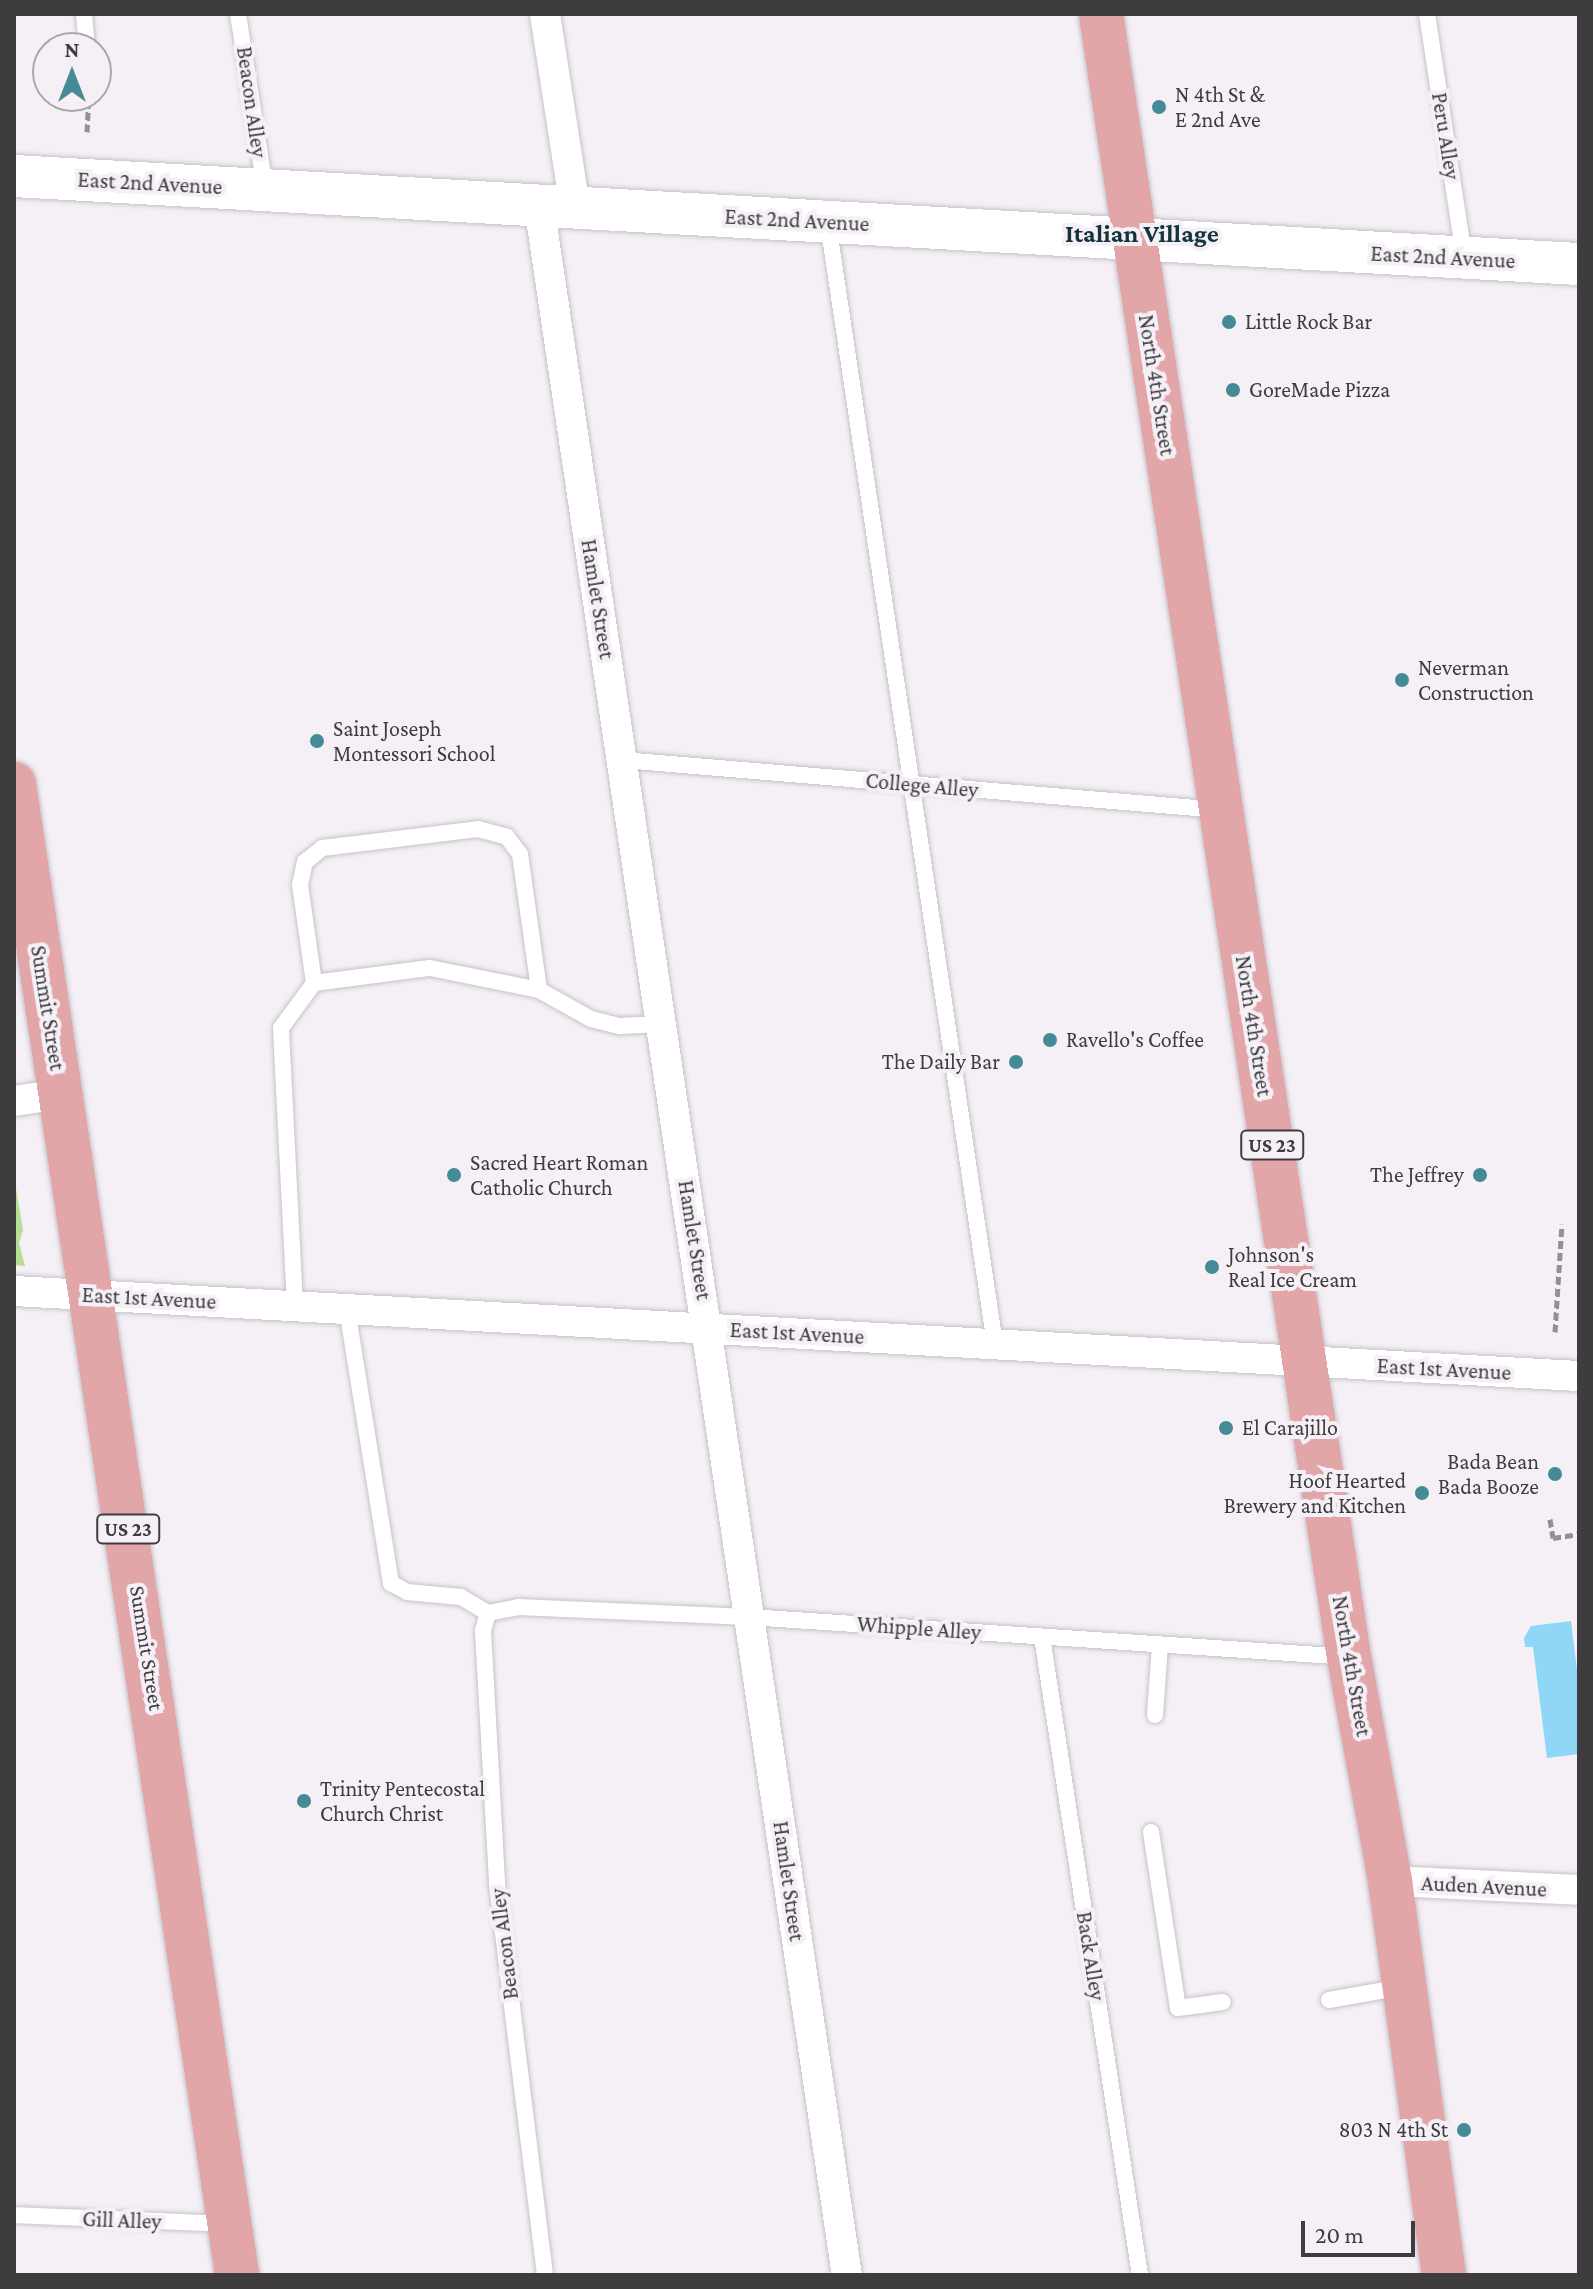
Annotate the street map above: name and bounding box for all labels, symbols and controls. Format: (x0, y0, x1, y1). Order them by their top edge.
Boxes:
north arrow (32, 32, 112, 112)
text: N (65, 37, 80, 62)
street label: Beacon Alley (231, 45, 273, 159)
place label: N 4th St & E 2nd Ave (1175, 81, 1265, 132)
street label: Peru Alley (1426, 91, 1466, 181)
marker: N 4th St & E 2nd Ave (1150, 98, 1168, 116)
street label: East 2nd Avenue (77, 166, 223, 200)
street label: East 2nd Avenue (724, 203, 870, 237)
district label: Italian Village (1065, 218, 1219, 250)
street label: East 2nd Avenue (1370, 240, 1516, 274)
place label: Little Rock Bar (1245, 309, 1372, 335)
street label: North 4th Street (1133, 313, 1181, 457)
marker: Little Rock Bar (1220, 313, 1238, 331)
place label: GoreMade Pizza (1249, 377, 1390, 403)
marker: GoreMade Pizza (1224, 381, 1242, 399)
street label: Hamlet Street (576, 537, 620, 661)
place label: Neverman Construction (1418, 654, 1534, 706)
marker: Neverman Construction (1393, 671, 1411, 689)
place label: Saint Joseph Montessori School (333, 715, 495, 766)
marker: Saint Joseph Montessori School (308, 732, 326, 750)
street label: College Alley (864, 767, 980, 803)
street label: Summit Street (25, 944, 71, 1072)
street label: North 4th Street (1230, 954, 1278, 1098)
place label: Ravello's Coffee (1066, 1027, 1204, 1053)
marker: Ravello's Coffee (1041, 1031, 1059, 1049)
place label: The Daily Bar (882, 1049, 1000, 1075)
marker: The Daily Bar (1007, 1053, 1025, 1071)
road number: US 23 (1240, 1129, 1304, 1161)
place label: Sacred Heart Roman Catholic Church (470, 1149, 648, 1200)
place label: The Jeffrey (1370, 1162, 1464, 1188)
marker: Sacred Heart Roman Catholic Church (445, 1166, 463, 1184)
marker: The Jeffrey (1471, 1166, 1489, 1184)
street label: Hamlet Street (673, 1178, 717, 1302)
place label: Johnson's Real Ice Cream (1228, 1241, 1357, 1292)
marker: Johnson's Real Ice Cream (1203, 1258, 1221, 1276)
street label: East 1st Avenue (81, 1281, 217, 1315)
street label: East 1st Avenue (729, 1316, 865, 1350)
street label: East 1st Avenue (1376, 1352, 1512, 1386)
place label: El Carajillo (1242, 1415, 1338, 1441)
marker: El Carajillo (1217, 1419, 1235, 1437)
place label: Bada Bean Bada Booze (1438, 1448, 1539, 1500)
marker: Bada Bean Bada Booze (1546, 1465, 1564, 1483)
place label: Hoof Hearted Brewery and Kitchen (1224, 1467, 1406, 1518)
marker: Hoof Hearted Brewery and Kitchen (1413, 1484, 1431, 1502)
road number: US 23 (96, 1513, 160, 1545)
street label: Summit Street (124, 1584, 170, 1712)
street label: North 4th Street (1327, 1594, 1377, 1738)
street label: Whipple Alley (856, 1610, 982, 1646)
place label: Trinity Pentecostal Church Christ (320, 1775, 485, 1826)
marker: Trinity Pentecostal Church Christ (295, 1792, 313, 1810)
street label: Hamlet Street (768, 1819, 810, 1943)
street label: Auden Avenue (1420, 1870, 1548, 1902)
street label: Beacon Alley (484, 1887, 524, 2001)
street label: Back Alley (1071, 1910, 1111, 2002)
place label: 803 N 4th St (1339, 2117, 1448, 2143)
marker: 803 N 4th St (1455, 2121, 1473, 2139)
street label: Gill Alley (82, 2205, 162, 2235)
scale bar (1305, 2205, 1419, 2255)
text: 20 m (1315, 2221, 1364, 2248)

